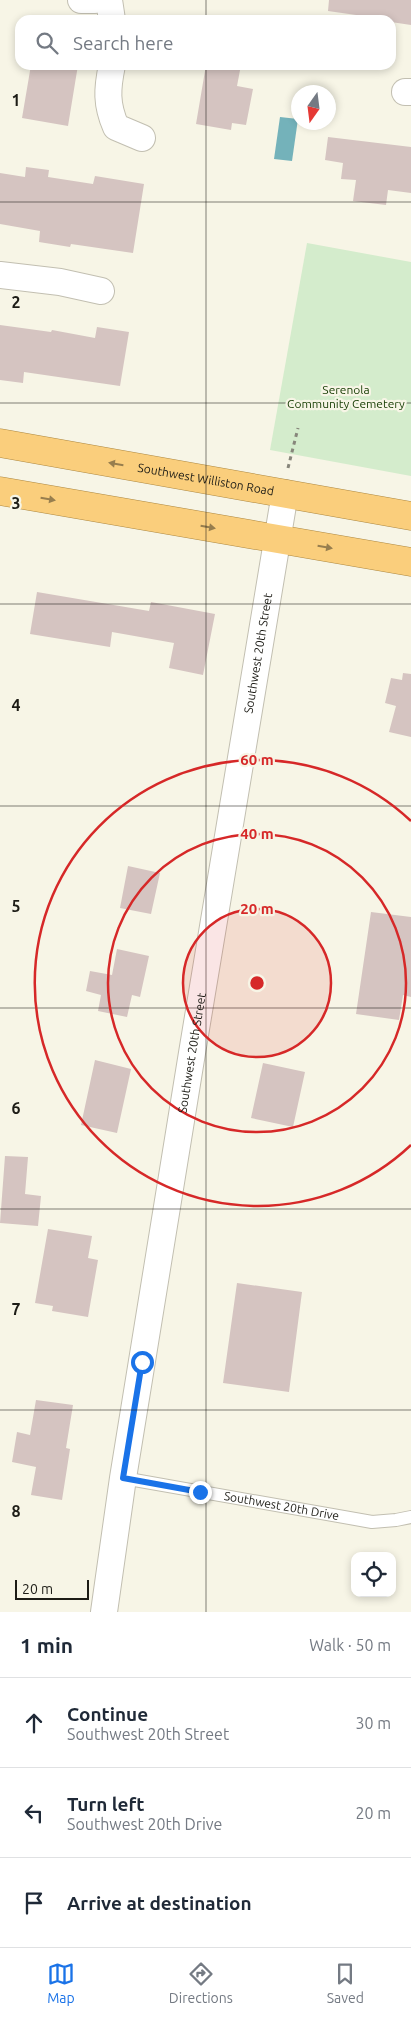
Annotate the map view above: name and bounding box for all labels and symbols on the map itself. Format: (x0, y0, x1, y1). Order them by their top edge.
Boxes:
north arrow (291, 85, 336, 130)
text: 1 (11, 91, 21, 109)
text: 2 (11, 293, 21, 311)
park label: Serenola Community Cemetery (287, 383, 405, 410)
one-way arrow (108, 459, 124, 467)
street label: Southwest Williston Road (137, 461, 275, 498)
text: 3 (11, 494, 21, 512)
one-way arrow (40, 495, 56, 503)
one-way arrow (200, 523, 216, 531)
one-way arrow (317, 544, 333, 552)
street label: Southwest 20th Street (241, 592, 274, 714)
text: 4 (11, 696, 21, 714)
text: 60 m (240, 751, 274, 768)
text: 40 m (240, 825, 274, 842)
text: 5 (11, 897, 21, 915)
text: 20 m (240, 900, 274, 917)
centre of rings (248, 974, 266, 992)
street label: Southwest 20th Street (175, 991, 208, 1114)
text: 6 (11, 1099, 21, 1117)
text: 7 (11, 1300, 21, 1318)
route start (131, 1351, 154, 1374)
route end (189, 1481, 212, 1504)
street label: Southwest 20th Drive (223, 1489, 340, 1522)
text: 8 (11, 1502, 21, 1520)
scale bar (15, 1577, 89, 1600)

